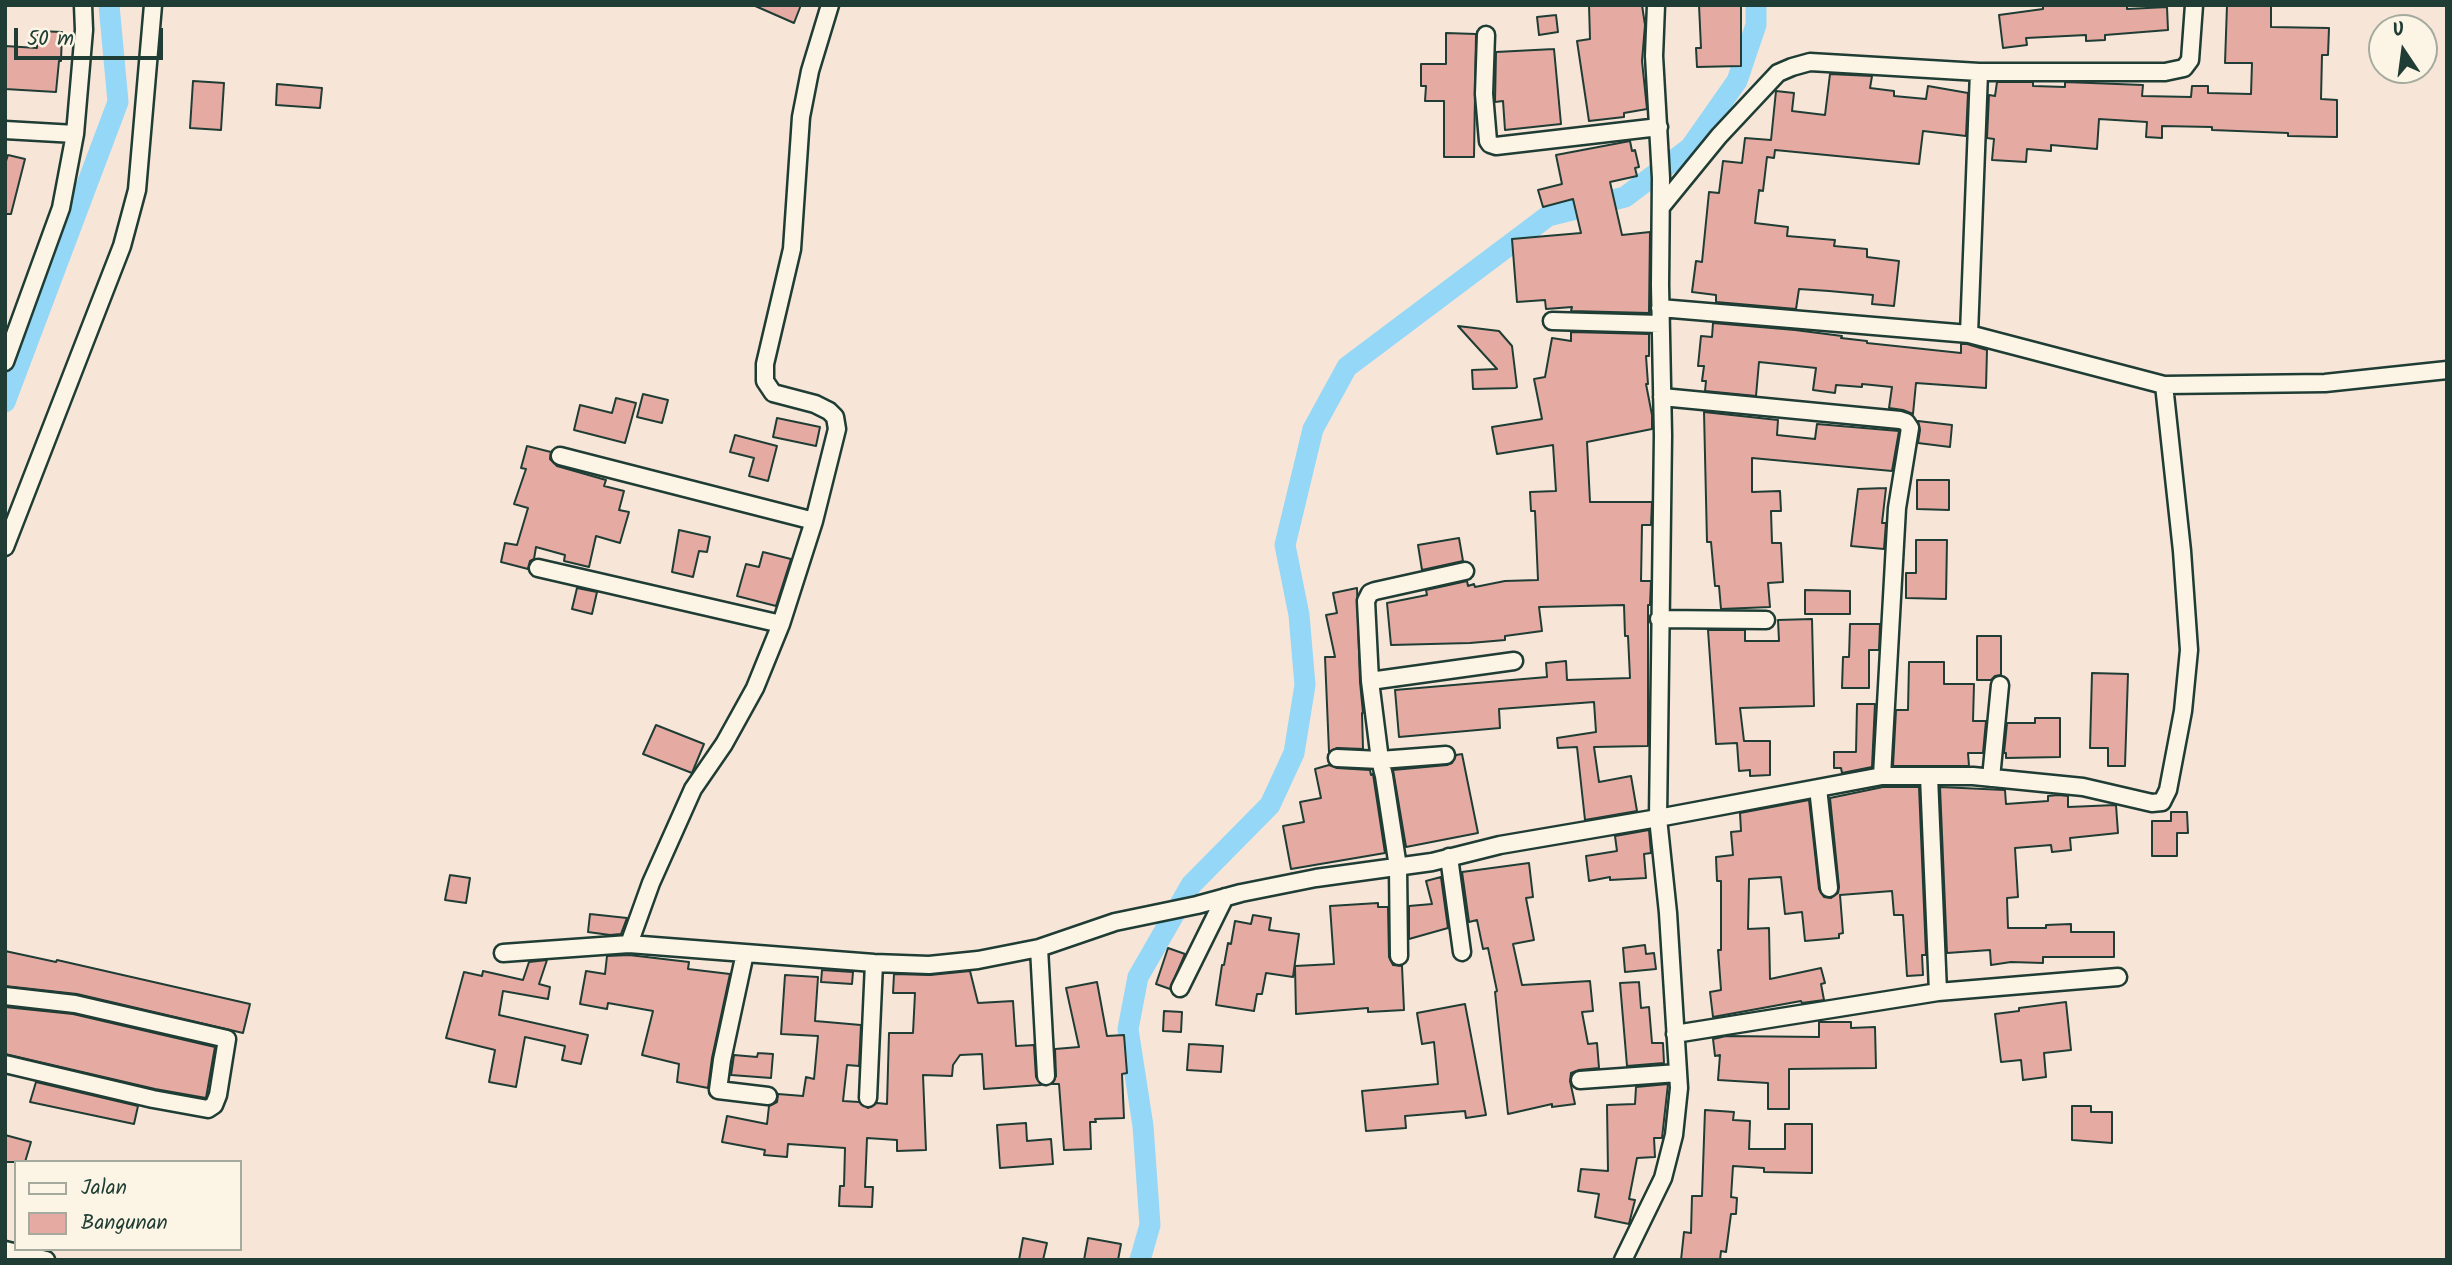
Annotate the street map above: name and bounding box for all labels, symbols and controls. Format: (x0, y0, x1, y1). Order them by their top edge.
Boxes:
scale bar (18, 14, 166, 58)
north arrow (2368, 14, 2438, 84)
text: U (2390, 15, 2408, 46)
text: 50 m (27, 23, 74, 56)
legend (14, 1160, 242, 1251)
text: Jalan (81, 1172, 127, 1205)
text: Bangunan (81, 1207, 168, 1240)

